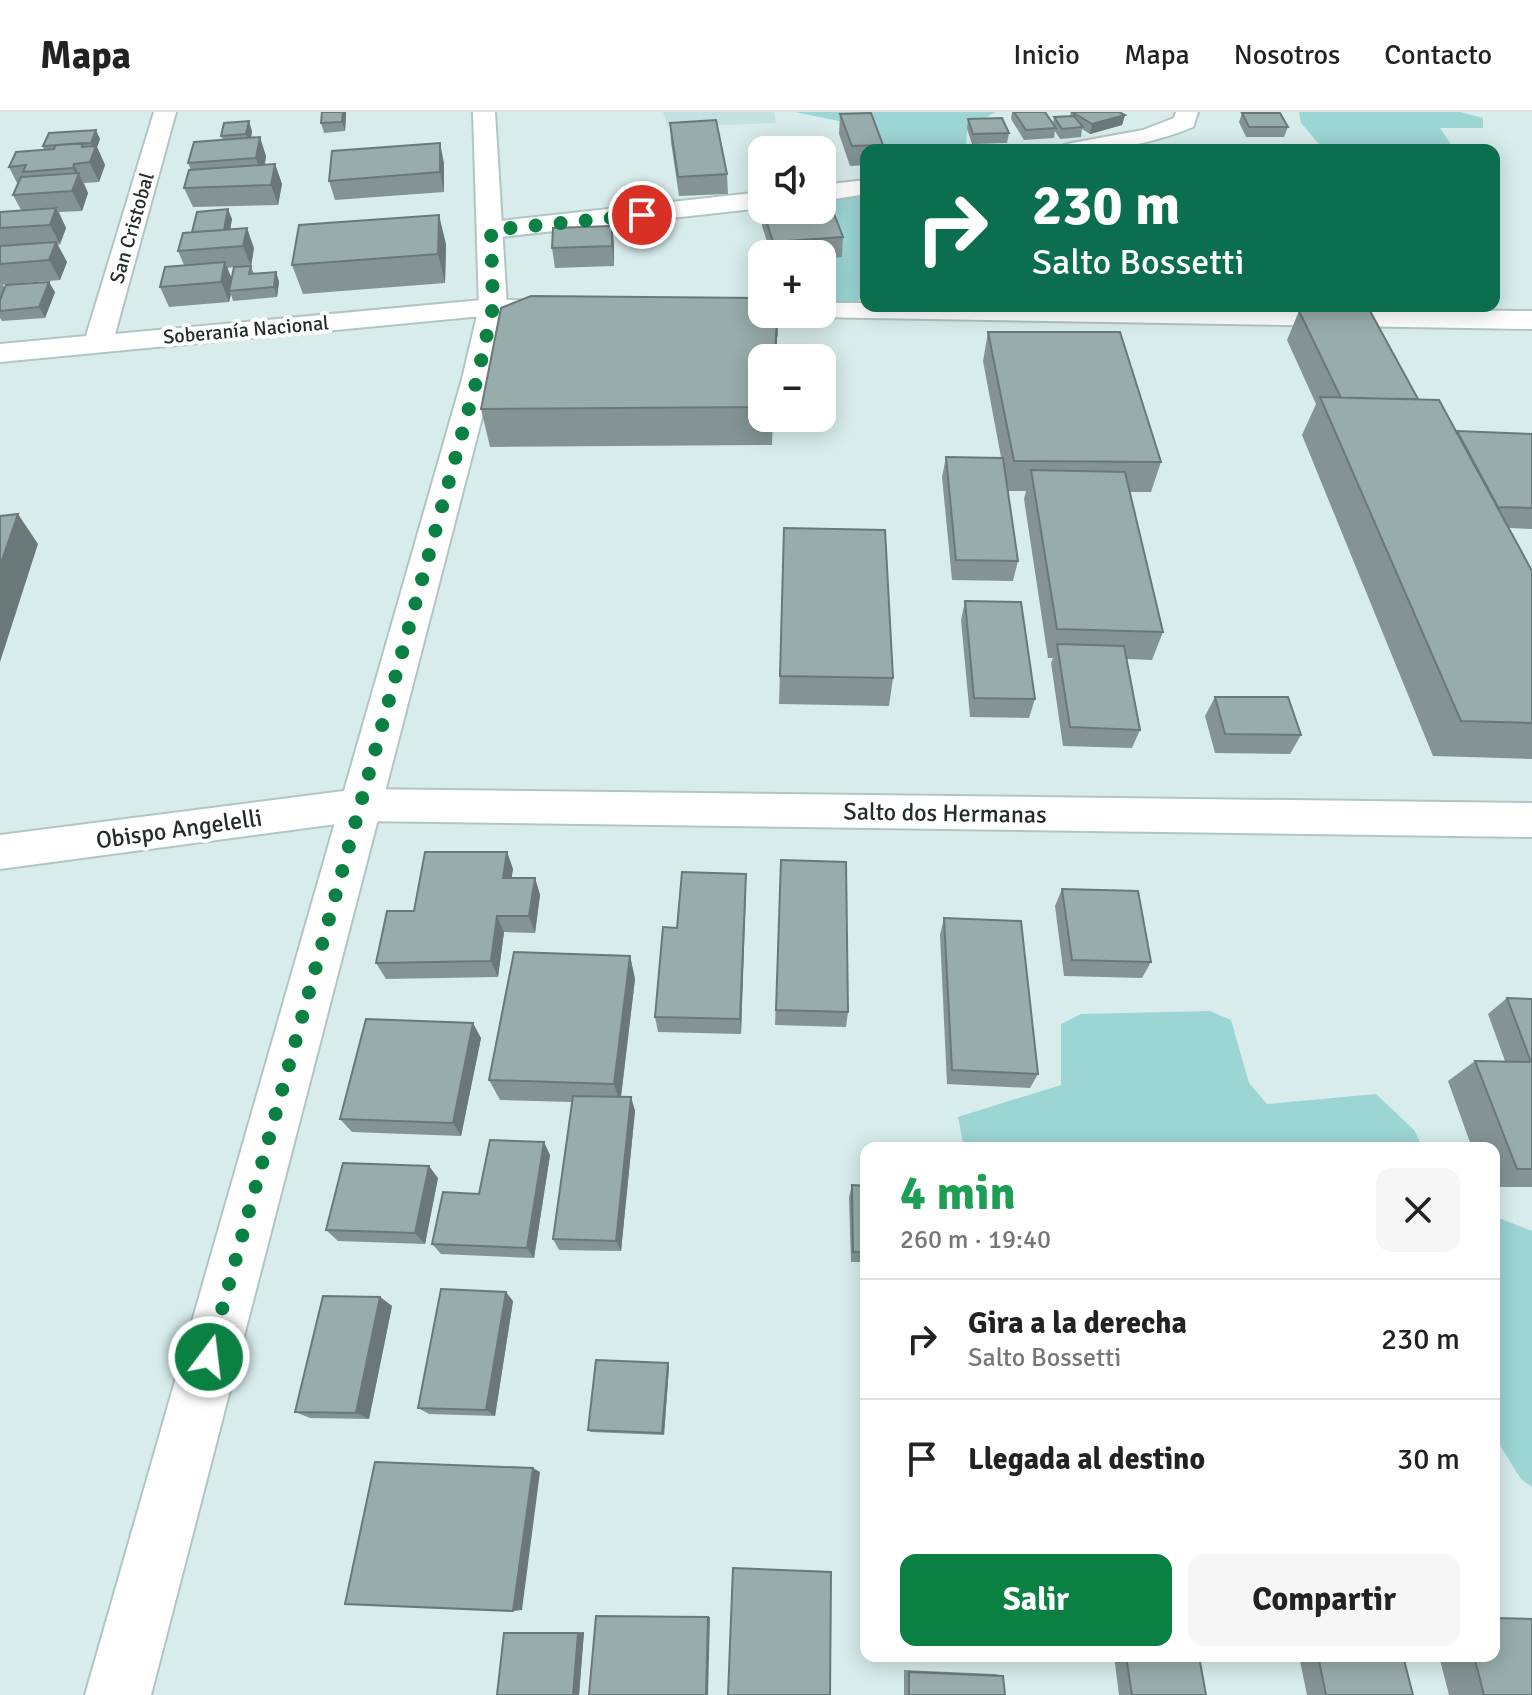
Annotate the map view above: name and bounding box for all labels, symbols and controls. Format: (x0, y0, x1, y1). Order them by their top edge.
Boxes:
text: Mapa (40, 32, 131, 79)
text: Inicio (1013, 38, 1080, 72)
text: Mapa (1124, 38, 1190, 72)
text: Nosotros (1234, 38, 1340, 72)
text: Contacto (1384, 38, 1492, 72)
map controls (748, 136, 836, 432)
button: sound (748, 136, 836, 224)
street label: San Cristobal (104, 169, 160, 286)
text: 230 m (1032, 171, 1180, 240)
icon: right (900, 176, 1004, 280)
pin (608, 181, 676, 249)
icon: arrive (620, 193, 664, 237)
button: + (748, 240, 836, 328)
text: Salto Bossetti (1032, 240, 1244, 285)
street label: Soberanía Nacional (162, 310, 330, 350)
button: − (748, 344, 836, 432)
street label: Salto dos Hermanas (843, 796, 1047, 830)
street label: Obispo Angelelli (94, 802, 264, 856)
text: 4 min (900, 1164, 1016, 1223)
button: close (1376, 1168, 1460, 1252)
text: 260 m · 19:40 (900, 1224, 1051, 1256)
text: Gira a la derecha (968, 1305, 1187, 1342)
position arrow (167, 1315, 251, 1399)
icon: right (900, 1317, 944, 1361)
text: 230 m (1381, 1321, 1460, 1358)
text: Salto Bossetti (968, 1342, 1121, 1374)
icon: arrive (900, 1437, 944, 1481)
text: Llegada al destino (968, 1441, 1205, 1478)
text: 30 m (1397, 1441, 1460, 1478)
button: Salir (900, 1554, 1172, 1646)
button: Compartir (1188, 1554, 1460, 1646)

